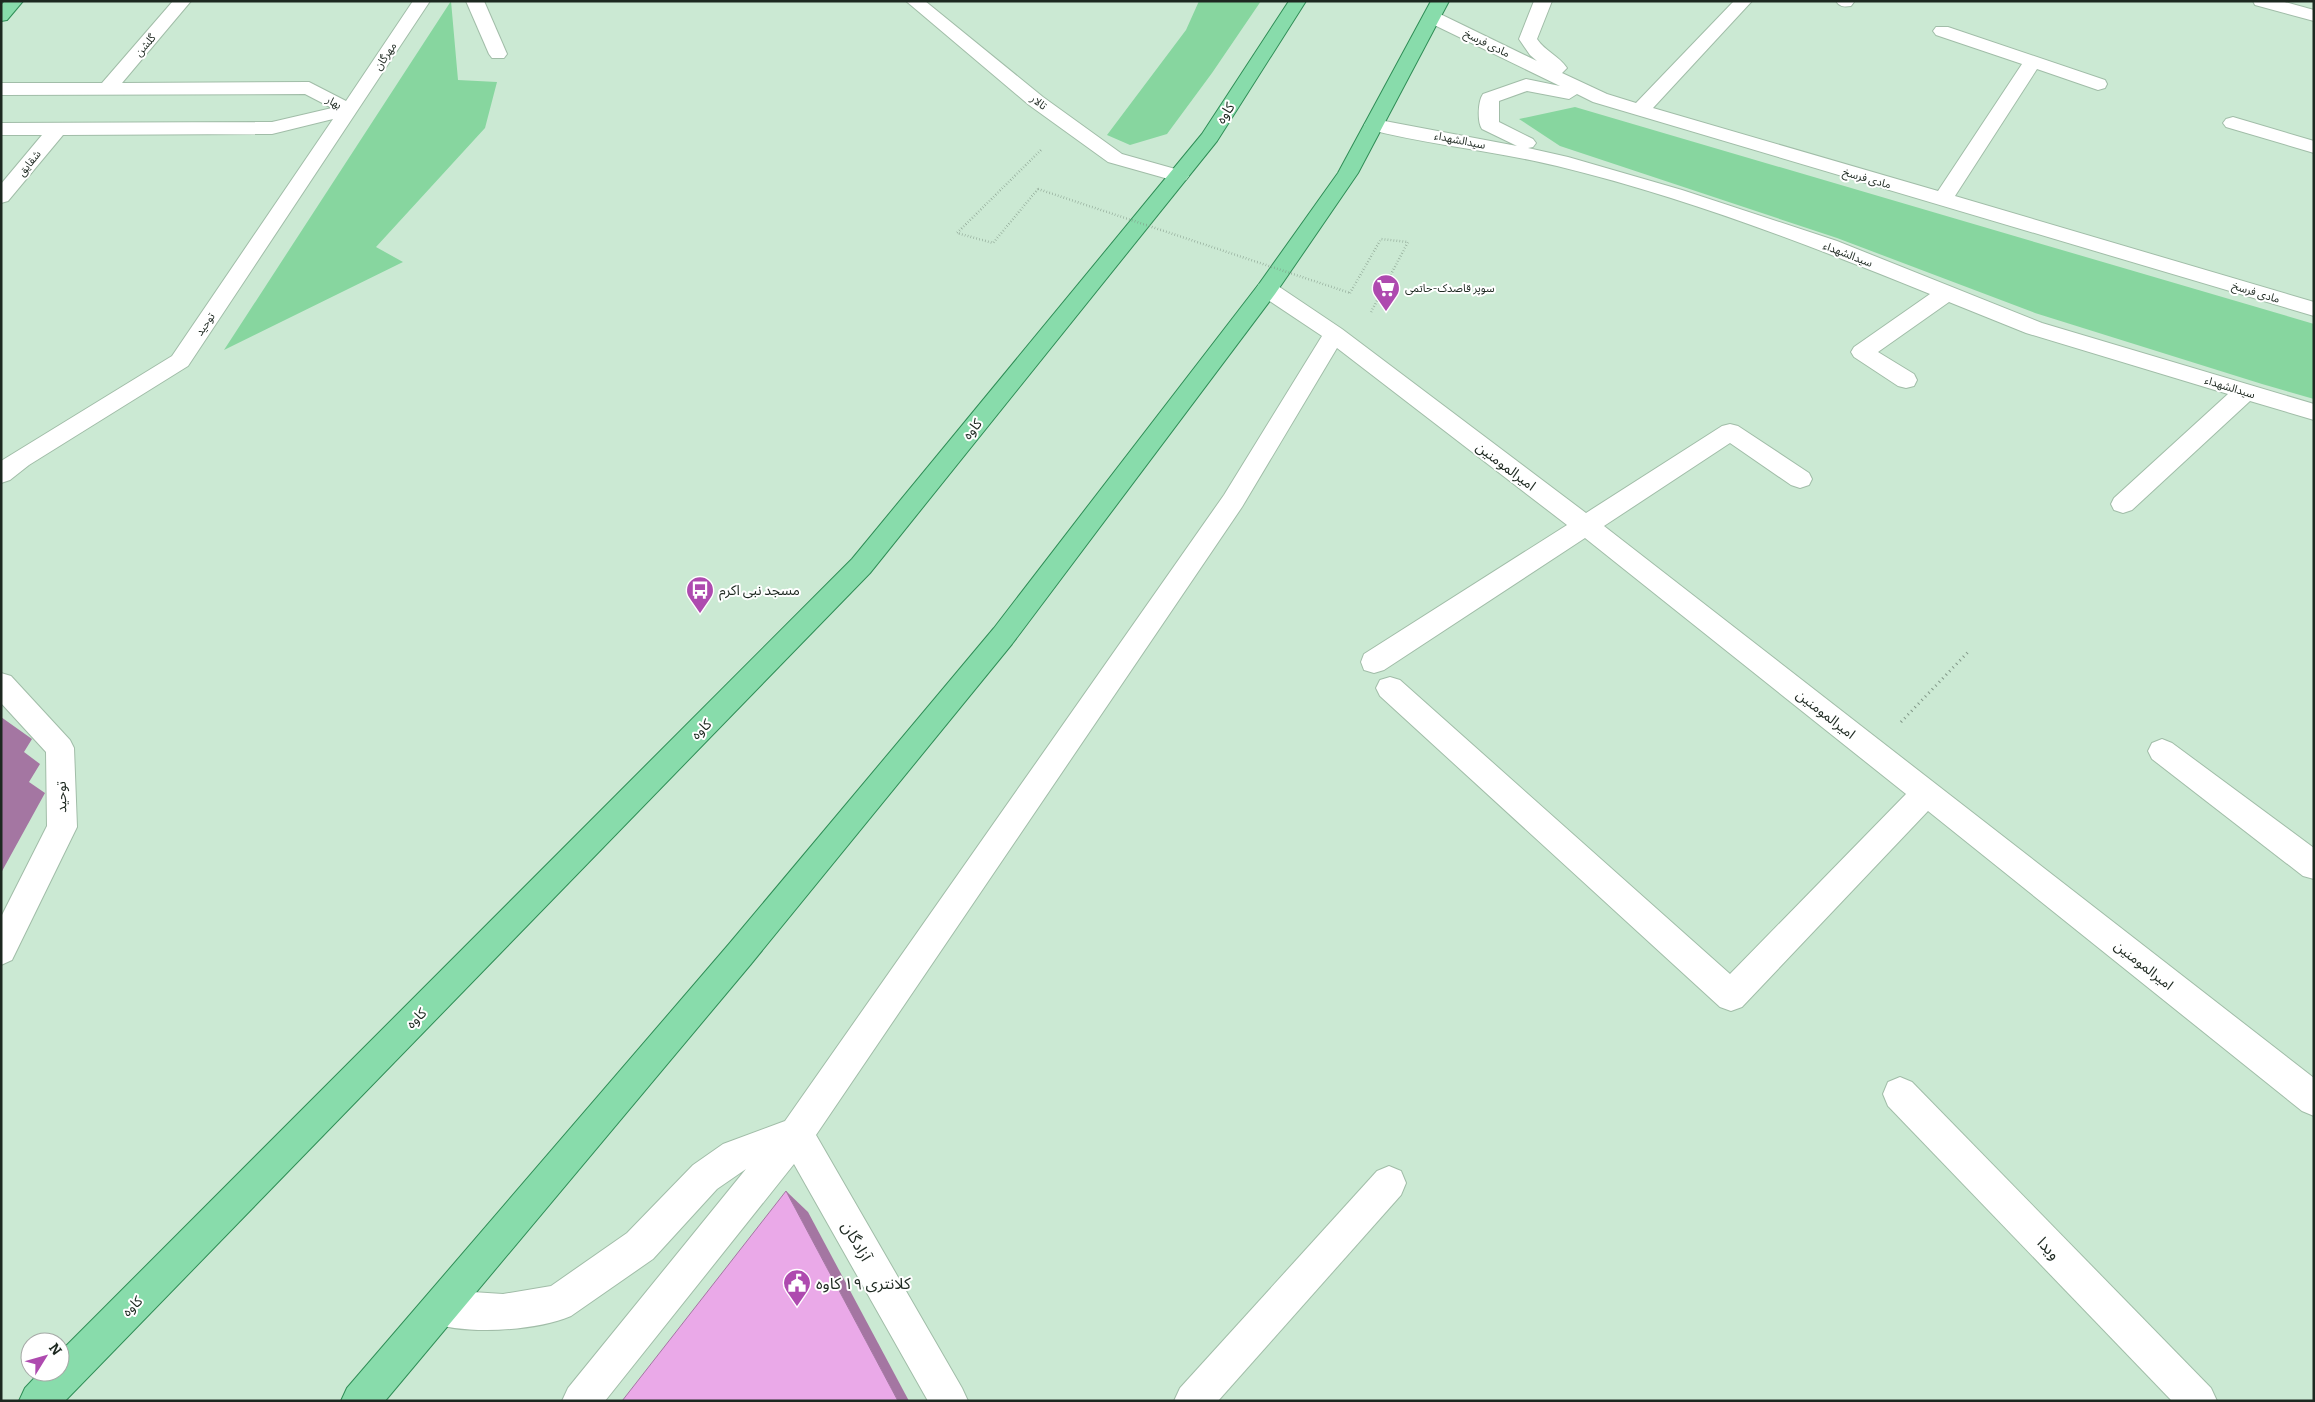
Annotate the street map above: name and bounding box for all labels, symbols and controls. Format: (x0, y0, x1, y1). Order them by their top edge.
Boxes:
street label: مادی فرسخ (1461, 27, 1512, 61)
street label: گلشن (132, 31, 159, 59)
street label: مهرگان (371, 40, 399, 73)
street label: بهار (323, 92, 344, 112)
street label: تالار (1027, 92, 1049, 113)
street label: کاوه (1212, 99, 1239, 127)
street label: سیدالشهداء (1433, 129, 1487, 152)
street label: شقایق (15, 147, 44, 179)
street label: مادی فرسخ (1841, 165, 1893, 193)
street label: سیدالشهداء (1821, 239, 1875, 270)
supermarket icon: سوپر قاصدک-حاتمی (1371, 273, 1401, 312)
street label: مادی فرسخ (2230, 279, 2282, 307)
place label: سوپر قاصدک-حاتمی (1405, 282, 1495, 296)
street label: توحید (193, 310, 218, 338)
street label: سیدالشهداء (2203, 374, 2257, 401)
street label: کاوه (959, 415, 986, 443)
street label: امیرالمومنین (1472, 438, 1539, 494)
bus stop icon: مسجد نبی اکرم (685, 575, 715, 614)
place label: مسجد نبی اکرم (719, 582, 800, 601)
street label: امیرالمومنین (1793, 686, 1859, 743)
street label: کاوه (688, 715, 715, 743)
street label: توحید (53, 781, 70, 813)
street label: امیرالمومنین (2111, 937, 2177, 994)
street label: کاوه (403, 1004, 430, 1032)
street label: آزادگان (838, 1218, 876, 1266)
street label: ویدا (2033, 1233, 2064, 1264)
public building icon: کلانتری ۱۹ کاوه (782, 1268, 812, 1307)
place label: کلانتری ۱۹ کاوه (816, 1274, 911, 1293)
street label: کاوه (119, 1292, 146, 1320)
north arrow (20, 1332, 70, 1382)
text: N (45, 1340, 65, 1359)

